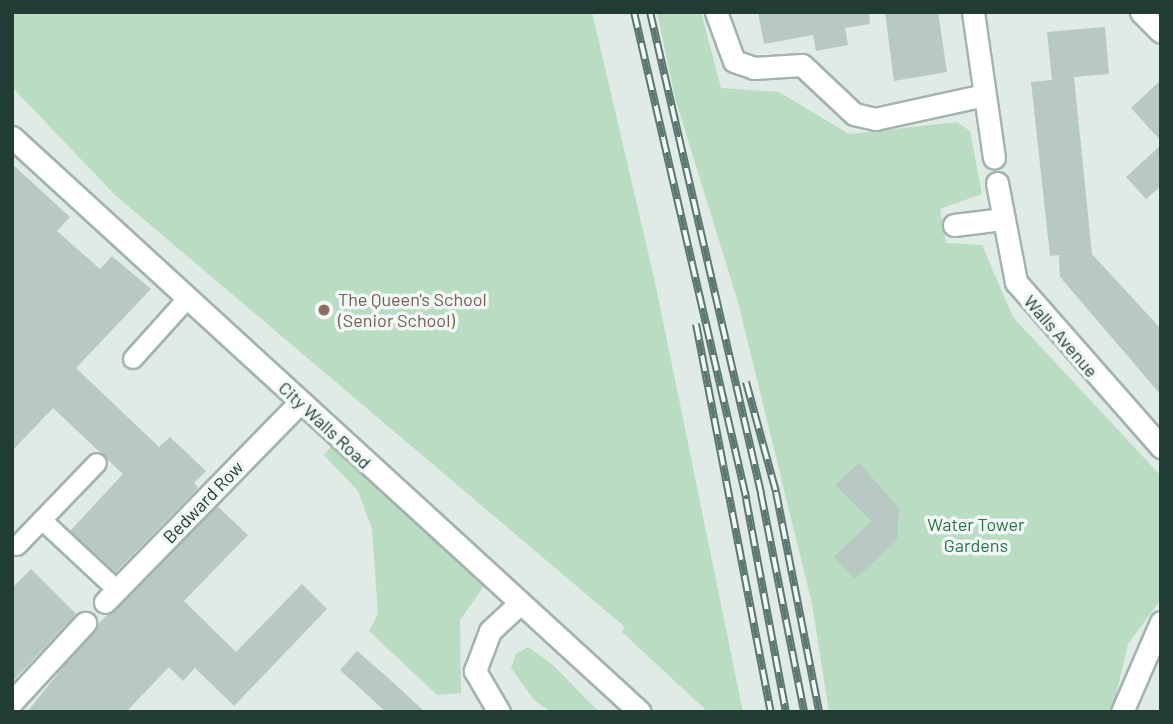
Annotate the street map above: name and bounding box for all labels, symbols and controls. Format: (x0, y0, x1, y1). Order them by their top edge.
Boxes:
place label: The Queen's School (Senior School) (338, 289, 487, 332)
street label: Walls Avenue (1019, 290, 1103, 382)
marker: The Queen's School (Senior School) (316, 302, 332, 318)
street label: City Walls Road (274, 377, 376, 473)
street label: Bedward Row (158, 456, 248, 548)
park label: Water Tower Gardens (927, 514, 1025, 556)

